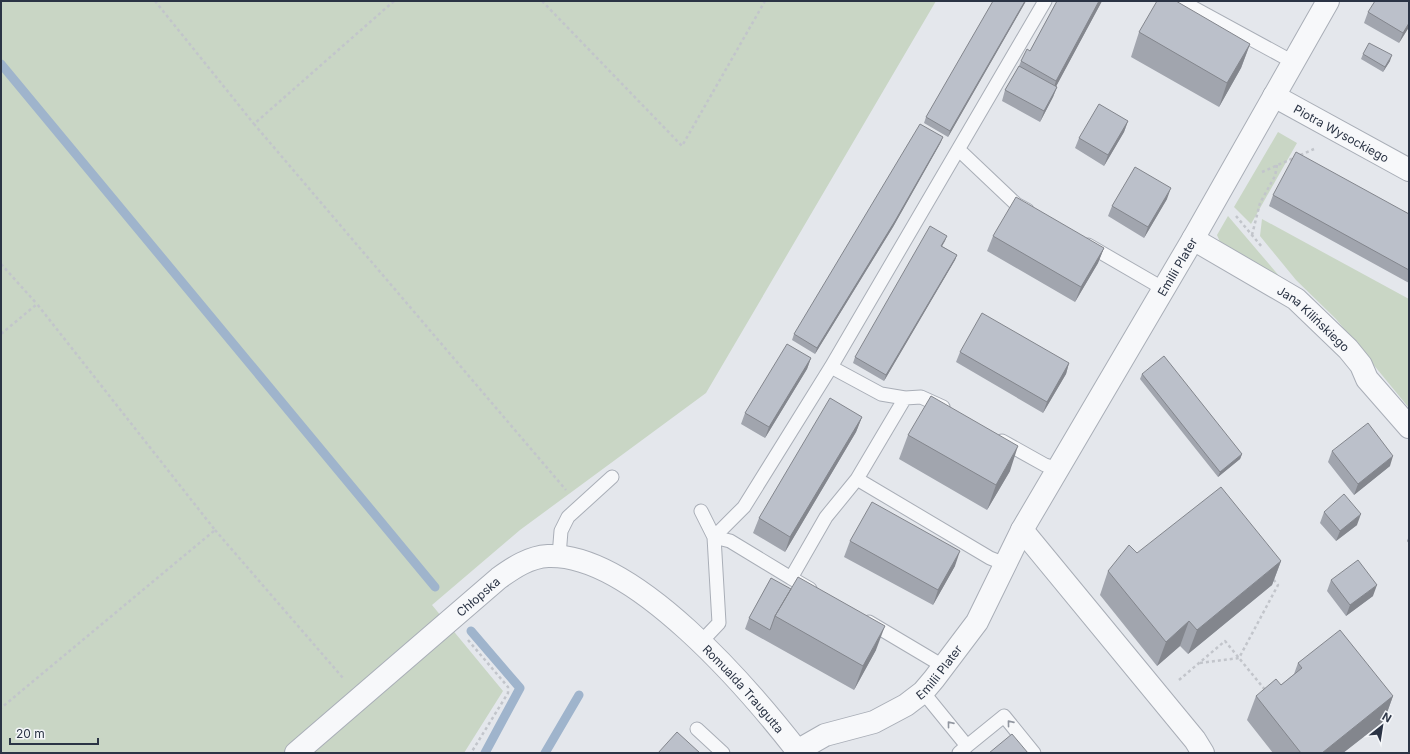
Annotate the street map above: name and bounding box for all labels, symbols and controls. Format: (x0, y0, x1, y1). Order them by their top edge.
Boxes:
street label: Piotra Wysockiego (1291, 101, 1392, 165)
street label: Emilii Plater (1154, 234, 1200, 299)
street label: Jana Kilińskiego (1275, 282, 1353, 354)
street label: Chłopska (453, 573, 503, 619)
street label: Romualda Traugutta (700, 641, 787, 736)
street label: Emilii Plater (913, 641, 965, 702)
north arrow (1362, 706, 1402, 746)
text: N (1380, 709, 1394, 725)
scale bar (10, 720, 98, 746)
one-way arrow (1008, 720, 1015, 727)
one-way arrow (947, 722, 954, 729)
text: 20 m (16, 726, 45, 741)

